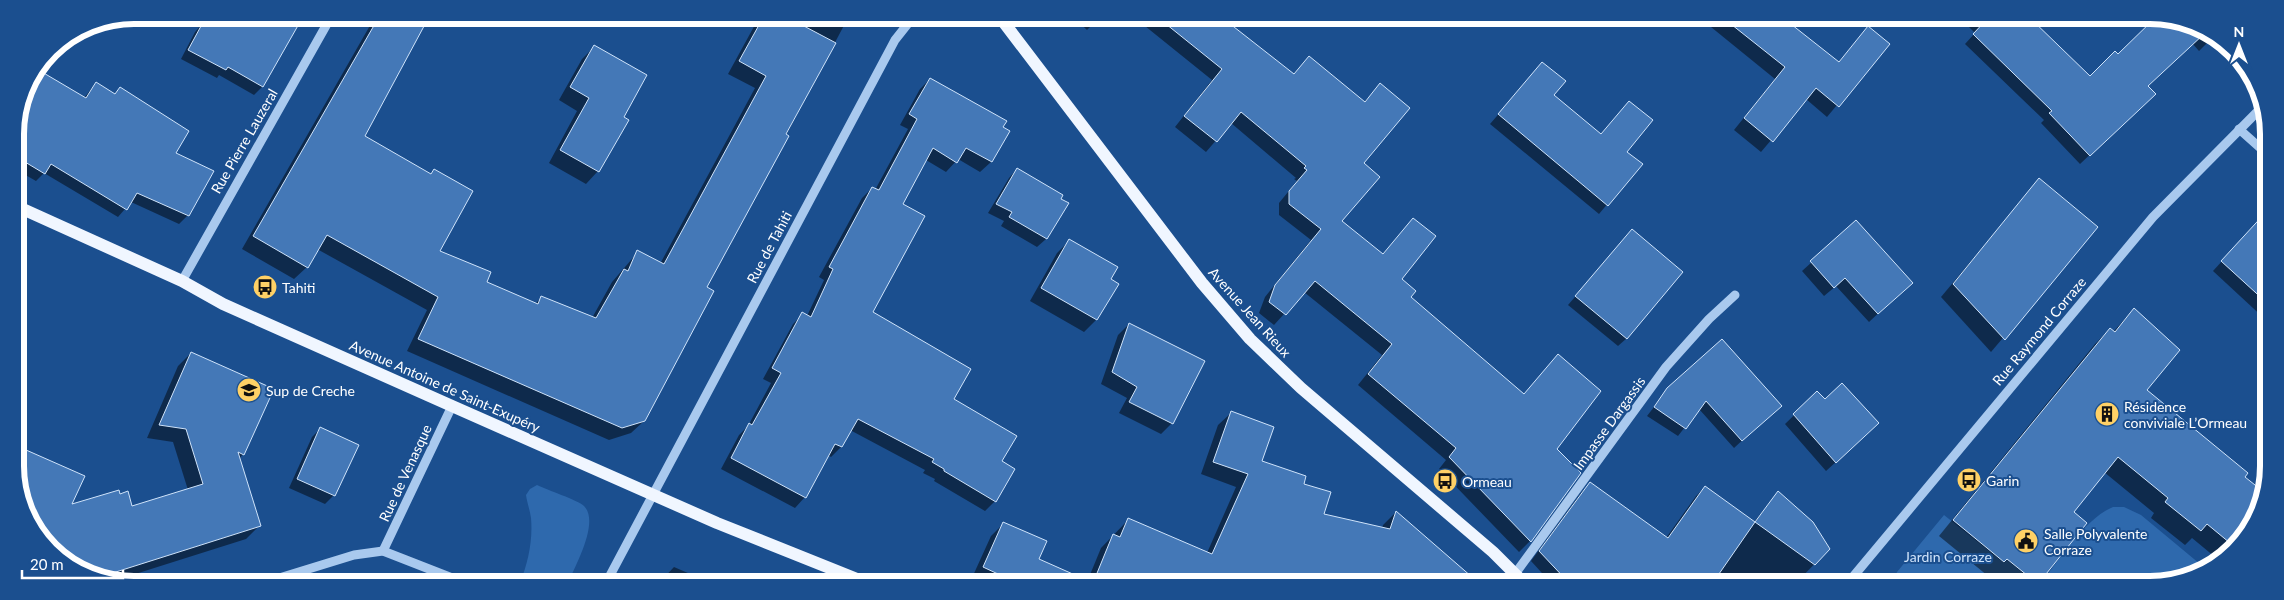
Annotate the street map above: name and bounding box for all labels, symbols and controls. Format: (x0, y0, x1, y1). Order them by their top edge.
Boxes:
north arrow (2214, 20, 2264, 70)
text: N (2234, 23, 2244, 40)
street label: Rue Pierre Lauzeral (207, 86, 281, 196)
street label: Rue de Tahiti (743, 208, 795, 286)
street label: Avenue Jean Rieux (1205, 264, 1295, 360)
street label: Rue Raymond Corraze (1989, 273, 2089, 389)
bus stop icon: Tahiti (252, 274, 278, 300)
place label: Tahiti (282, 279, 315, 296)
street label: Avenue Antoine de Saint-Exupéry (347, 336, 544, 436)
street label: Impasse Dargassis (1569, 373, 1649, 473)
school or university icon: Sup de Creche (236, 377, 262, 403)
place label: Sup de Creche (266, 382, 355, 399)
place label: Résidence conviviale L’Ormeau (2124, 398, 2247, 431)
building icon: Résidence conviviale L’Ormeau (2094, 401, 2120, 427)
street label: Rue de Venasque (375, 422, 435, 524)
bus stop icon: Garin (1956, 467, 1982, 493)
bus stop icon: Ormeau (1432, 468, 1458, 494)
place label: Garin (1986, 472, 2019, 489)
place label: Ormeau (1462, 473, 1512, 490)
place label: Salle Polyvalente Corraze (2044, 525, 2147, 558)
public building icon: Salle Polyvalente Corraze (2013, 528, 2039, 554)
scale bar (22, 548, 124, 580)
park label: Jardin Corraze (1904, 548, 1992, 565)
text: 20 m (30, 555, 64, 573)

